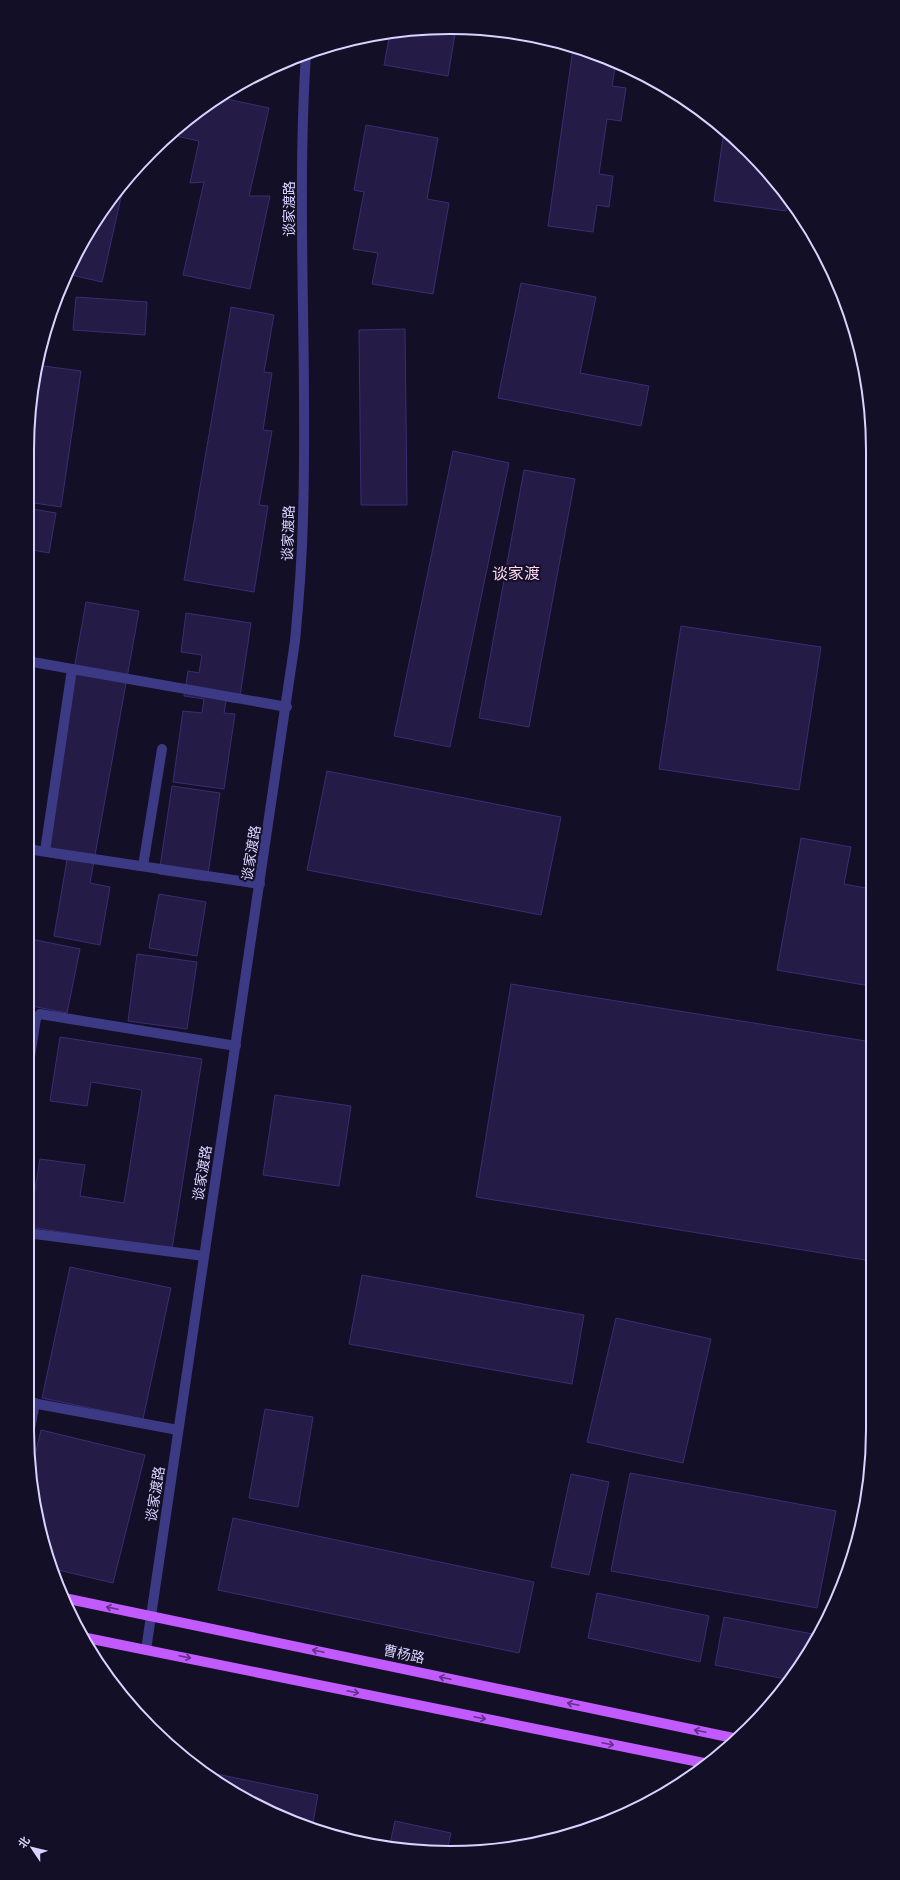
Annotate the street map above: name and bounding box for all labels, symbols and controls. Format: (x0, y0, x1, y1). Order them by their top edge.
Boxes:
street label: 谈家渡路 (280, 181, 298, 237)
street label: 谈家渡路 (278, 505, 298, 561)
district label: 谈家渡 (492, 563, 540, 583)
street label: 谈家渡路 (238, 824, 264, 882)
street label: 谈家渡路 (189, 1144, 215, 1202)
street label: 谈家渡路 (142, 1465, 168, 1523)
one-way arrow (106, 1603, 119, 1611)
street label: 曹杨路 (382, 1641, 426, 1667)
one-way arrow (312, 1646, 325, 1654)
one-way arrow (178, 1654, 191, 1662)
one-way arrow (439, 1673, 452, 1681)
one-way arrow (346, 1688, 359, 1696)
one-way arrow (566, 1700, 579, 1708)
one-way arrow (474, 1715, 487, 1723)
one-way arrow (694, 1726, 707, 1734)
one-way arrow (601, 1741, 614, 1749)
north arrow (12, 1828, 52, 1868)
text: 北 (15, 1834, 33, 1851)

